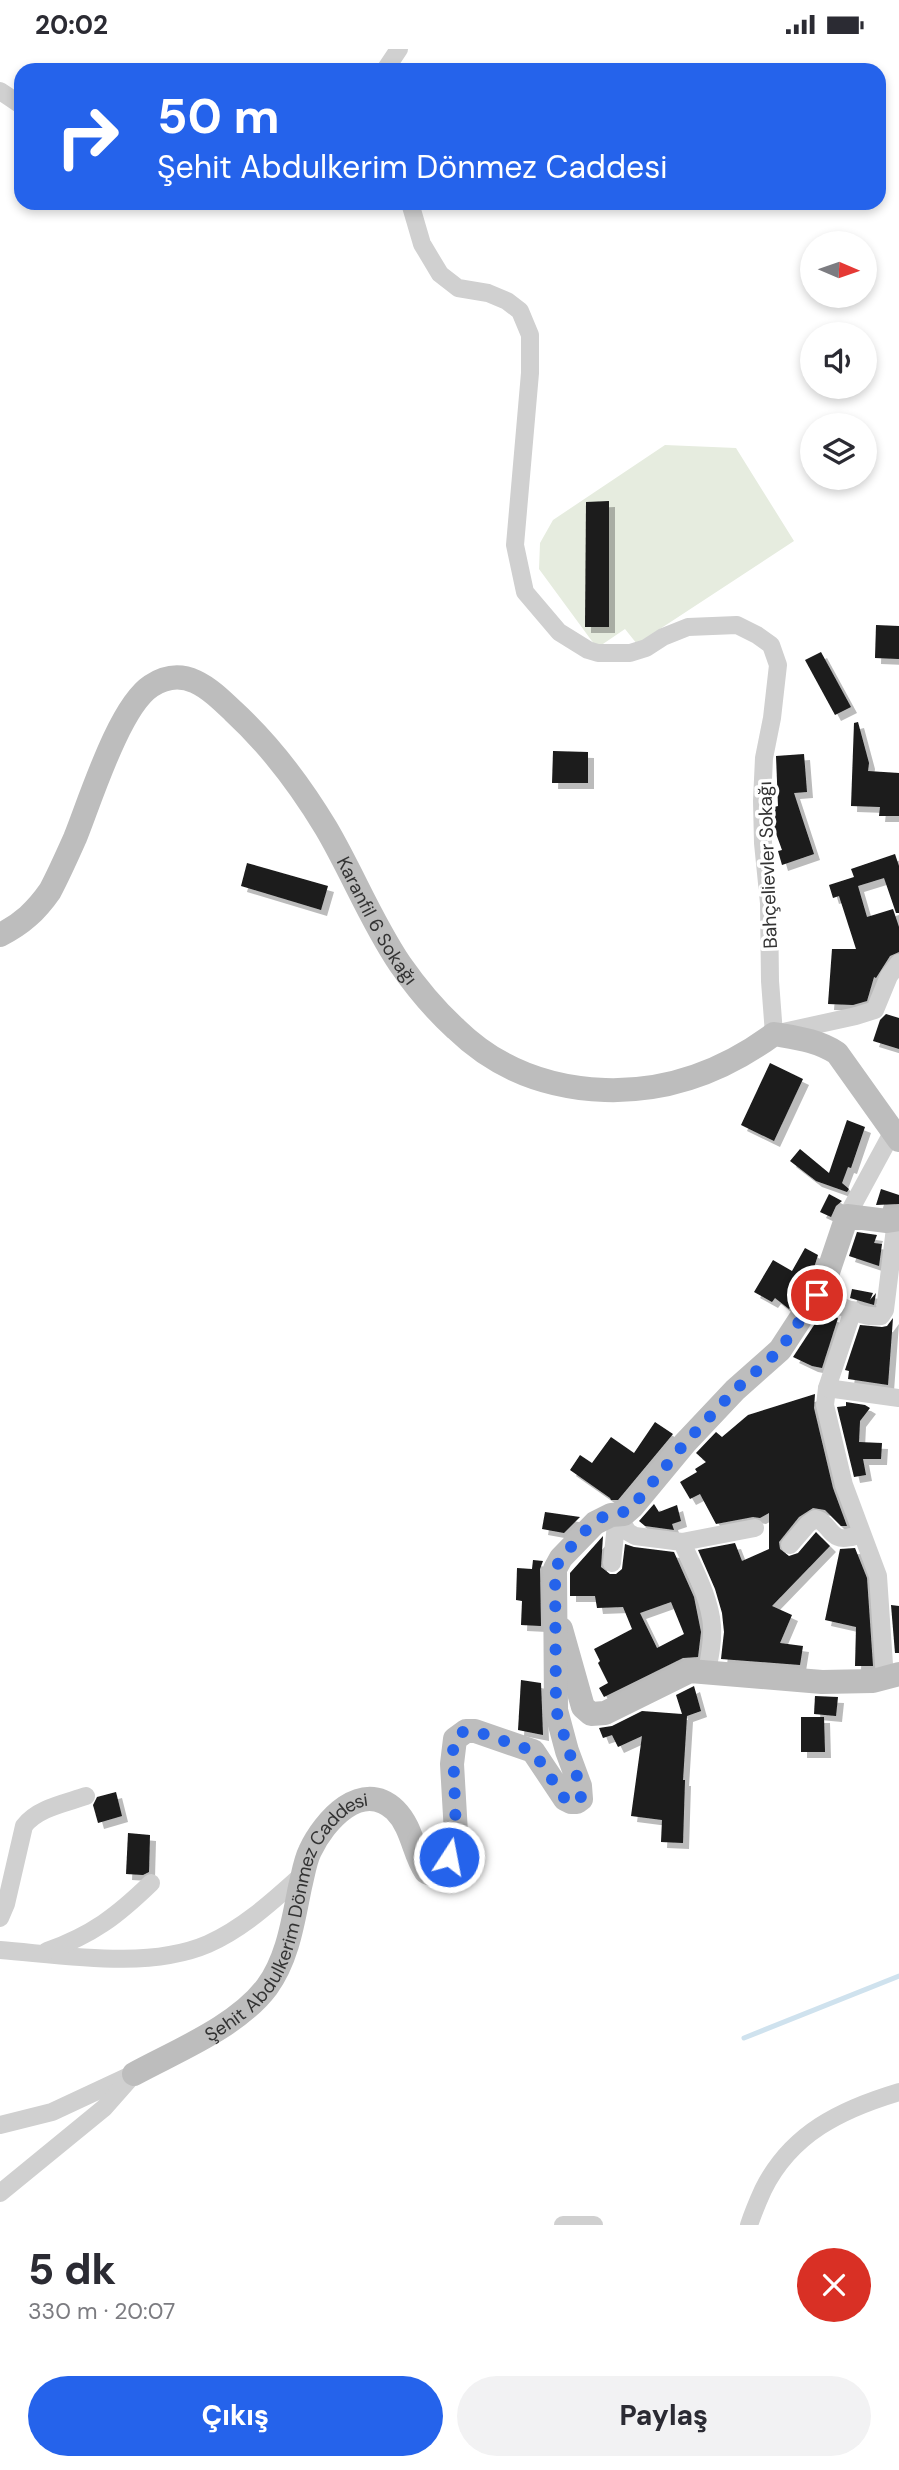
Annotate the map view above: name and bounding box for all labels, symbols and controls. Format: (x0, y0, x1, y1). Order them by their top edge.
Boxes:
text: 20:02 (35, 8, 108, 42)
text: 50 m (157, 84, 280, 148)
icon: right (42, 91, 133, 182)
text: Şehit Abdulkerim Dönmez Caddesi (157, 146, 667, 188)
north arrow (800, 231, 877, 308)
map controls (800, 231, 877, 490)
button: sound (800, 322, 877, 399)
button: layers (800, 413, 877, 490)
street label: Bahçelievler Sokağı (752, 781, 783, 949)
street label: Karanfil 6 Sokağı (331, 852, 423, 990)
pin (787, 1265, 847, 1325)
icon: arrive (798, 1276, 836, 1314)
street label: Şehit Abdulkerim Dönmez Caddesi (200, 1787, 369, 2047)
position arrow (412, 1820, 486, 1894)
text: 5 dk (28, 2242, 116, 2297)
button: close (797, 2248, 871, 2322)
text: 330 m · 20:07 (28, 2296, 175, 2326)
button: Çıkış (28, 2376, 443, 2456)
button: Paylaş (457, 2376, 871, 2456)

